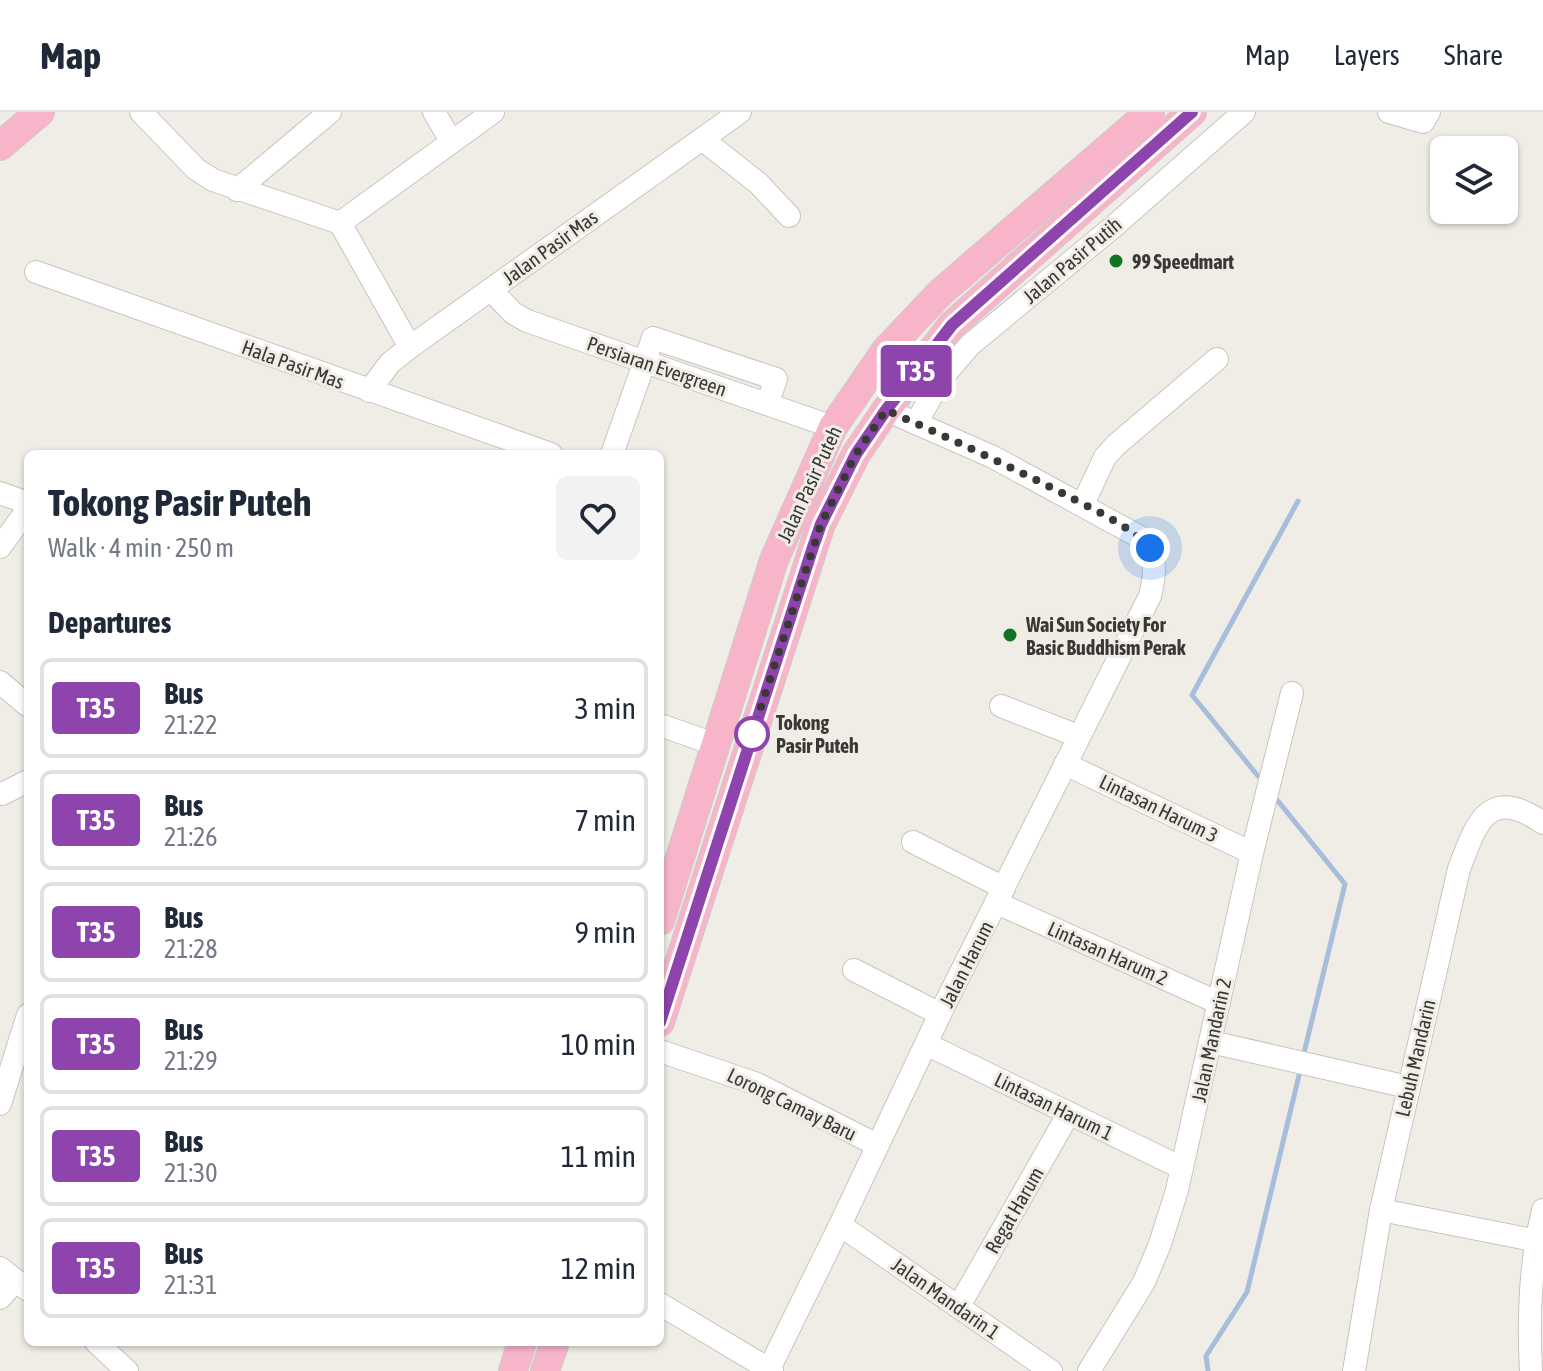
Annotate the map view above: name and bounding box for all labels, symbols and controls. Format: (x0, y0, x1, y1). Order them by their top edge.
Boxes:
text: Map (40, 34, 101, 77)
text: Map (1245, 39, 1290, 71)
text: Layers (1334, 39, 1400, 71)
text: Share (1444, 39, 1503, 71)
map controls (1430, 136, 1518, 224)
button: layers (1430, 136, 1518, 224)
street label: Jalan Pasir Mas (498, 205, 602, 289)
street label: Jalan Pasir Putih (1018, 212, 1126, 308)
place label: 99 Speedmart (1132, 250, 1234, 273)
marker: 99 Speedmart (1107, 252, 1125, 270)
street label: Persiaran Evergreen (584, 331, 730, 401)
street label: Hala Pasir Mas (239, 335, 347, 393)
line badge: T35 (870, 345, 962, 397)
text: T35 (897, 355, 935, 387)
street label: Jalan Pasir Puteh (772, 422, 846, 546)
button: heart (556, 476, 640, 560)
text: Tokong Pasir Puteh (48, 481, 311, 524)
your location (1130, 528, 1170, 568)
text: Walk · 4 min · 250 m (48, 533, 234, 563)
text: Departures (48, 605, 171, 639)
place label: Wai Sun Society For Basic Buddhism Perak (1025, 613, 1186, 659)
marker: Wai Sun Society For Basic Buddhism Perak (1001, 626, 1019, 644)
text: Bus (164, 676, 203, 710)
text: 3 min (575, 691, 636, 725)
text: T35 (77, 692, 115, 724)
text: 21:22 (164, 710, 218, 740)
place label: Tokong Pasir Puteh (776, 711, 859, 757)
marker: Tokong Pasir Puteh (735, 717, 769, 751)
street label: Lintasan Harum 3 (1096, 769, 1222, 847)
text: Bus (164, 788, 203, 822)
text: 7 min (575, 803, 636, 837)
text: T35 (77, 804, 115, 836)
text: 21:26 (164, 822, 218, 852)
text: Bus (164, 900, 203, 934)
text: 9 min (575, 915, 636, 949)
text: T35 (77, 916, 115, 948)
street label: Lintasan Harum 2 (1044, 916, 1172, 990)
street label: Jalan Harum (935, 917, 997, 1011)
text: 21:28 (164, 934, 218, 964)
street label: Jalan Mandarin 2 (1187, 976, 1235, 1104)
street label: Lebuh Mandarin (1390, 997, 1440, 1119)
text: Bus (164, 1012, 203, 1046)
text: 10 min (561, 1027, 636, 1061)
text: T35 (77, 1028, 115, 1060)
text: 21:29 (164, 1046, 218, 1076)
street label: Lorong Camay Baru (724, 1063, 860, 1145)
street label: Lintasan Harum 1 (991, 1067, 1117, 1145)
text: Bus (164, 1124, 203, 1158)
text: 11 min (561, 1139, 636, 1173)
text: T35 (77, 1140, 115, 1172)
text: 21:30 (164, 1158, 218, 1188)
street label: Regat Harum (980, 1163, 1048, 1257)
text: Bus (164, 1236, 203, 1270)
text: 12 min (561, 1251, 636, 1285)
text: T35 (77, 1252, 115, 1284)
street label: Jalan Mandarin 1 (888, 1252, 1004, 1344)
text: 21:31 (164, 1270, 218, 1300)

